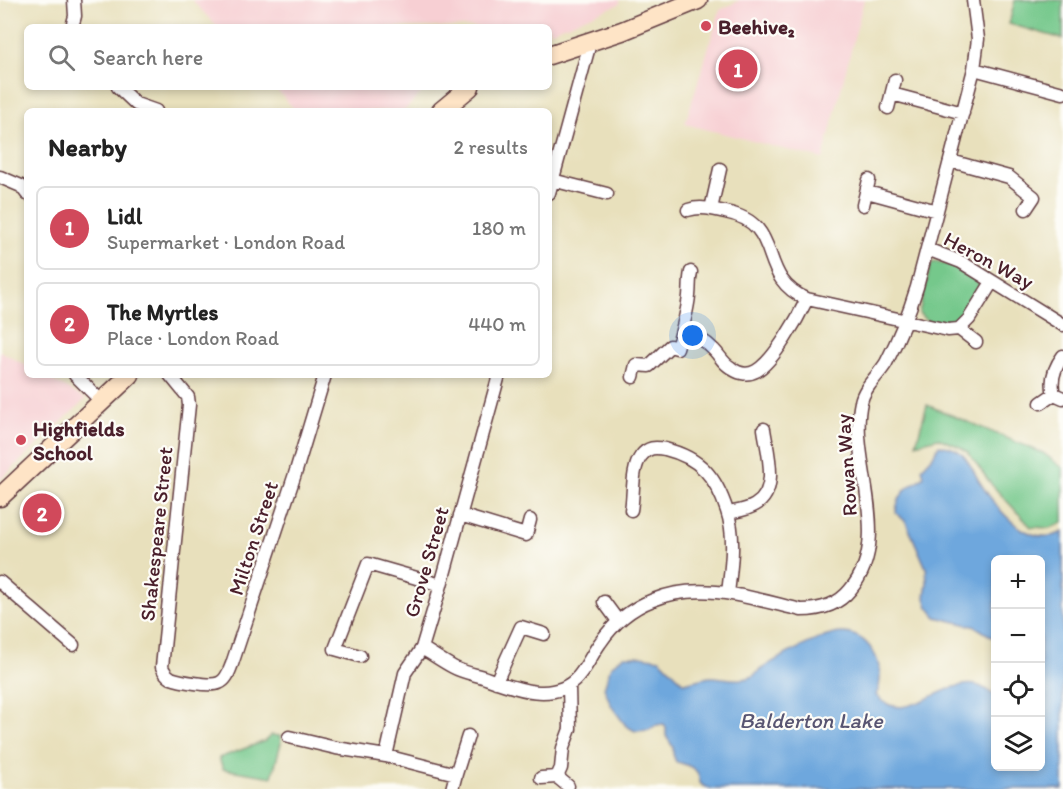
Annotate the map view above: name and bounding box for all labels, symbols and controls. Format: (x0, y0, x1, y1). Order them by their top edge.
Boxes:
place label: Beehive₂ (718, 14, 795, 39)
marker: Beehive₂ (699, 19, 713, 33)
search box (24, 24, 552, 90)
icon: search (45, 41, 78, 74)
text: Search here (93, 44, 203, 71)
pin: 1 (718, 46, 758, 92)
text: Nearby (48, 131, 127, 163)
text: 2 results (454, 135, 528, 159)
text: Lidl (107, 203, 142, 230)
text: 1 (65, 216, 74, 240)
text: 180 m (472, 216, 526, 240)
street label: Heron Way (940, 226, 1038, 294)
text: Supermarket · London Road (107, 230, 345, 254)
text: The Myrtles (107, 299, 218, 326)
text: 2 (64, 312, 75, 336)
text: 440 m (468, 312, 526, 336)
your location (678, 321, 707, 350)
text: Place · London Road (107, 326, 279, 350)
street label: Rowan Way (830, 413, 862, 517)
place label: Highfields School (33, 416, 125, 465)
marker: Highfields School (14, 433, 28, 447)
street label: Shakespeare Street (134, 446, 178, 622)
street label: Milton Street (223, 478, 283, 598)
pin: 2 (22, 490, 62, 536)
street label: Grove Street (398, 504, 454, 620)
map controls (991, 555, 1045, 771)
button: + (991, 555, 1045, 609)
button: − (991, 609, 1045, 663)
button: locate (991, 663, 1045, 717)
water label: Balderton Lake (739, 707, 884, 734)
button: layers (991, 717, 1045, 771)

